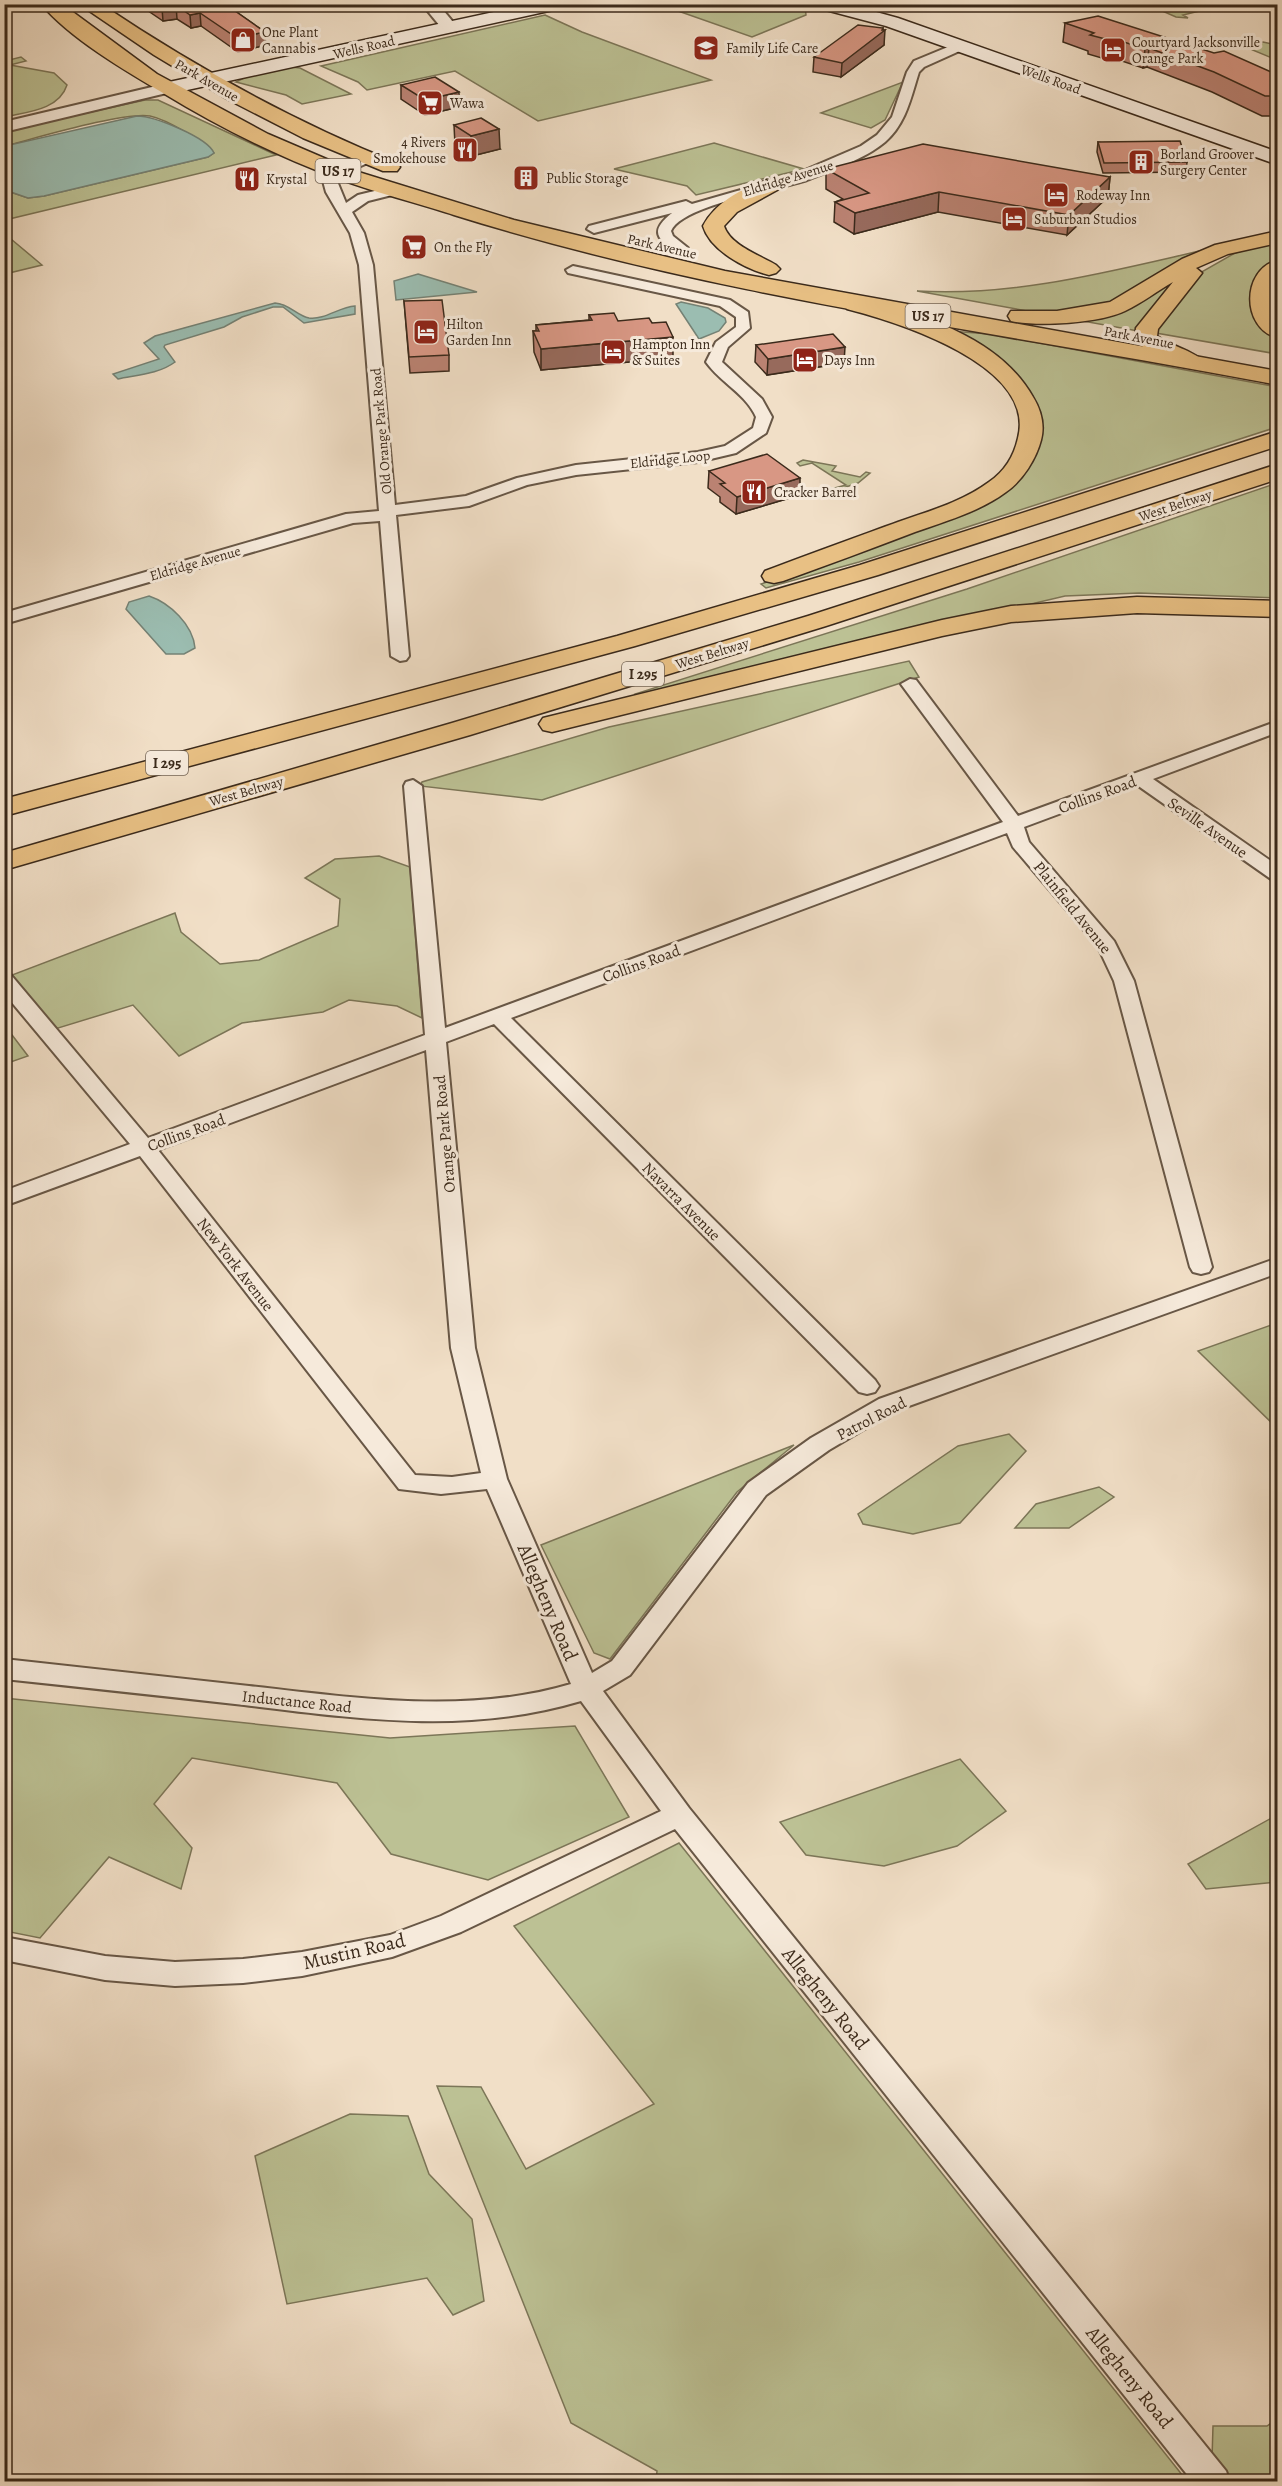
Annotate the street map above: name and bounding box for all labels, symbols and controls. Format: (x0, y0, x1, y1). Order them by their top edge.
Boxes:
place label: One Plant Cannabis (262, 23, 319, 58)
shop icon: One Plant Cannabis (228, 25, 258, 55)
street label: Wells Road (330, 31, 397, 64)
school or university icon: Family Life Care (691, 33, 721, 63)
place label: Courtyard Jacksonville Orange Park (1132, 33, 1260, 68)
hotel icon: Courtyard Jacksonville Orange Park (1098, 35, 1128, 65)
place label: Family Life Care (726, 39, 818, 58)
street label: Park Avenue (171, 55, 242, 106)
street label: Wells Road (1017, 59, 1084, 99)
supermarket icon: Wawa (415, 88, 445, 118)
place label: Wawa (449, 94, 485, 113)
place label: 4 Rivers Smokehouse (373, 133, 446, 168)
restaurant icon: 4 Rivers Smokehouse (450, 135, 480, 165)
place label: Borland Groover Surgery Center (1160, 145, 1255, 180)
building icon: Borland Groover Surgery Center (1126, 147, 1156, 177)
street label: Eldridge Avenue (741, 156, 836, 201)
road number: US 17 (316, 159, 360, 183)
building icon: Public Storage (511, 163, 541, 193)
restaurant icon: Krystal (232, 164, 262, 194)
place label: Public Storage (546, 169, 629, 188)
place label: Krystal (266, 170, 307, 189)
hotel icon: Rodeway Inn (1041, 180, 1071, 210)
place label: Rodeway Inn (1076, 186, 1150, 205)
hotel icon: Suburban Studios (999, 204, 1029, 234)
place label: Suburban Studios (1034, 210, 1137, 229)
street label: Park Avenue (625, 229, 698, 264)
supermarket icon: On the Fly (399, 232, 429, 262)
place label: On the Fly (434, 238, 493, 257)
road number: US 17 (906, 304, 950, 328)
place label: Hilton Garden Inn (446, 315, 512, 350)
hotel icon: Hilton Garden Inn (411, 317, 441, 347)
street label: Park Avenue (1102, 321, 1175, 354)
place label: Hampton Inn & Suites (632, 335, 710, 370)
hotel icon: Hampton Inn & Suites (598, 337, 628, 367)
hotel icon: Days Inn (790, 345, 820, 375)
place label: Days Inn (824, 351, 875, 370)
street label: Old Orange Park Road (366, 367, 396, 495)
street label: Eldridge Loop (629, 446, 711, 473)
restaurant icon: Cracker Barrel (739, 477, 769, 507)
place label: Cracker Barrel (774, 483, 857, 502)
street label: West Beltway (1135, 484, 1215, 527)
street label: Eldridge Avenue (147, 541, 243, 586)
street label: West Beltway (672, 633, 752, 674)
road number: I 295 (622, 662, 664, 686)
road number: I 295 (146, 751, 188, 775)
street label: Collins Road (1055, 770, 1140, 819)
street label: West Beltway (206, 772, 286, 811)
street label: Seville Avenue (1163, 792, 1252, 863)
street label: Plainfield Avenue (1028, 857, 1116, 959)
street label: Collins Road (599, 939, 684, 988)
street label: Orange Park Road (429, 1074, 461, 1194)
street label: Collins Road (144, 1108, 229, 1157)
street label: Navarra Avenue (637, 1158, 725, 1246)
street label: New York Avenue (192, 1213, 279, 1316)
street label: Patrol Road (833, 1392, 910, 1446)
street label: Allegheny Road (510, 1539, 584, 1665)
street label: Inductance Road (241, 1685, 353, 1719)
street label: Mustin Road (300, 1927, 408, 1976)
street label: Allegheny Road (775, 1941, 875, 2055)
street label: Allegheny Road (1079, 2320, 1179, 2434)

